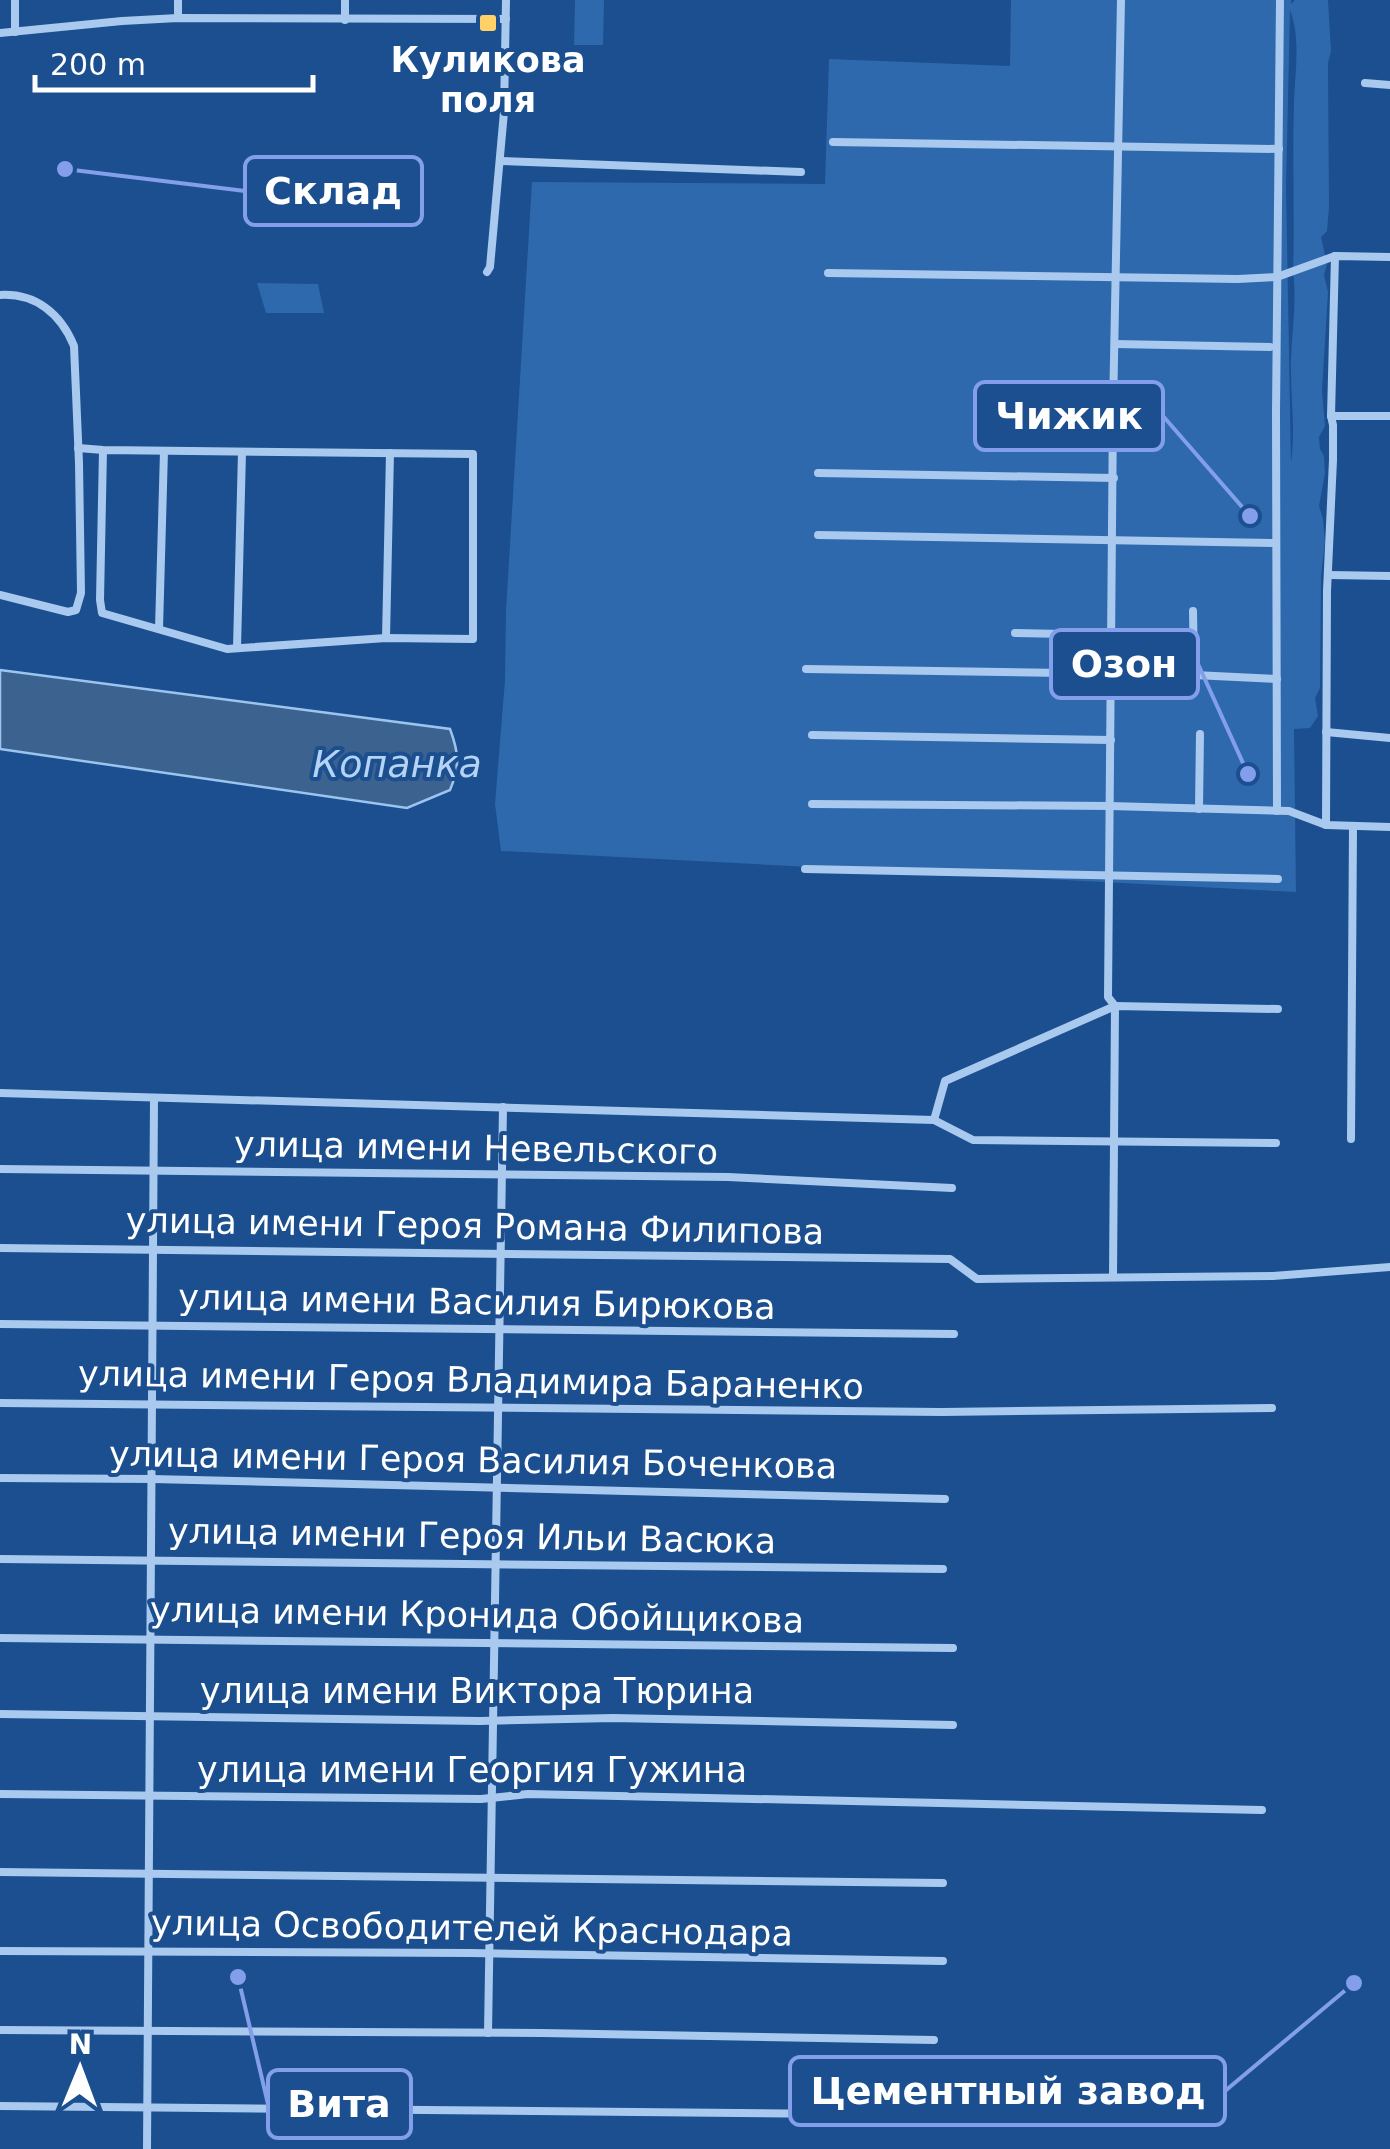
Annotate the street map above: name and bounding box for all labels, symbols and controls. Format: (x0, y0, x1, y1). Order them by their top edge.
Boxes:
marker: Куликова поля (477, 12, 499, 34)
scale bar (35, 30, 312, 92)
place label: Куликова поля (390, 40, 586, 120)
text: 200 m (50, 47, 146, 82)
callout: Склад (245, 157, 422, 225)
text: Склад (264, 169, 402, 213)
callout: Чижик (975, 382, 1163, 450)
text: Чижик (995, 394, 1143, 438)
callout: Озон (1051, 630, 1198, 698)
text: Озон (1071, 642, 1177, 686)
water label: Копанка (312, 742, 482, 786)
street label: улица имени Невельского (234, 1124, 718, 1172)
street label: улица имени Героя Романа Филипова (125, 1200, 825, 1252)
street label: улица имени Василия Бирюкова (178, 1277, 776, 1327)
street label: улица имени Героя Владимира Бараненко (78, 1353, 864, 1407)
street label: улица имени Героя Василия Боченкова (109, 1434, 837, 1486)
street label: улица имени Героя Ильи Васюка (168, 1511, 776, 1561)
street label: улица имени Кронида Обойщикова (150, 1589, 804, 1641)
street label: улица имени Виктора Тюрина (200, 1671, 754, 1711)
street label: улица имени Георгия Гужина (197, 1750, 747, 1790)
street label: улица Освободителей Краснодара (151, 1902, 793, 1954)
north arrow (30, 2019, 130, 2119)
text: N (68, 2028, 92, 2061)
callout: Цементный завод (790, 2057, 1225, 2125)
text: Цементный завод (810, 2069, 1206, 2113)
callout: Вита (268, 2070, 411, 2138)
text: Вита (287, 2082, 391, 2126)

